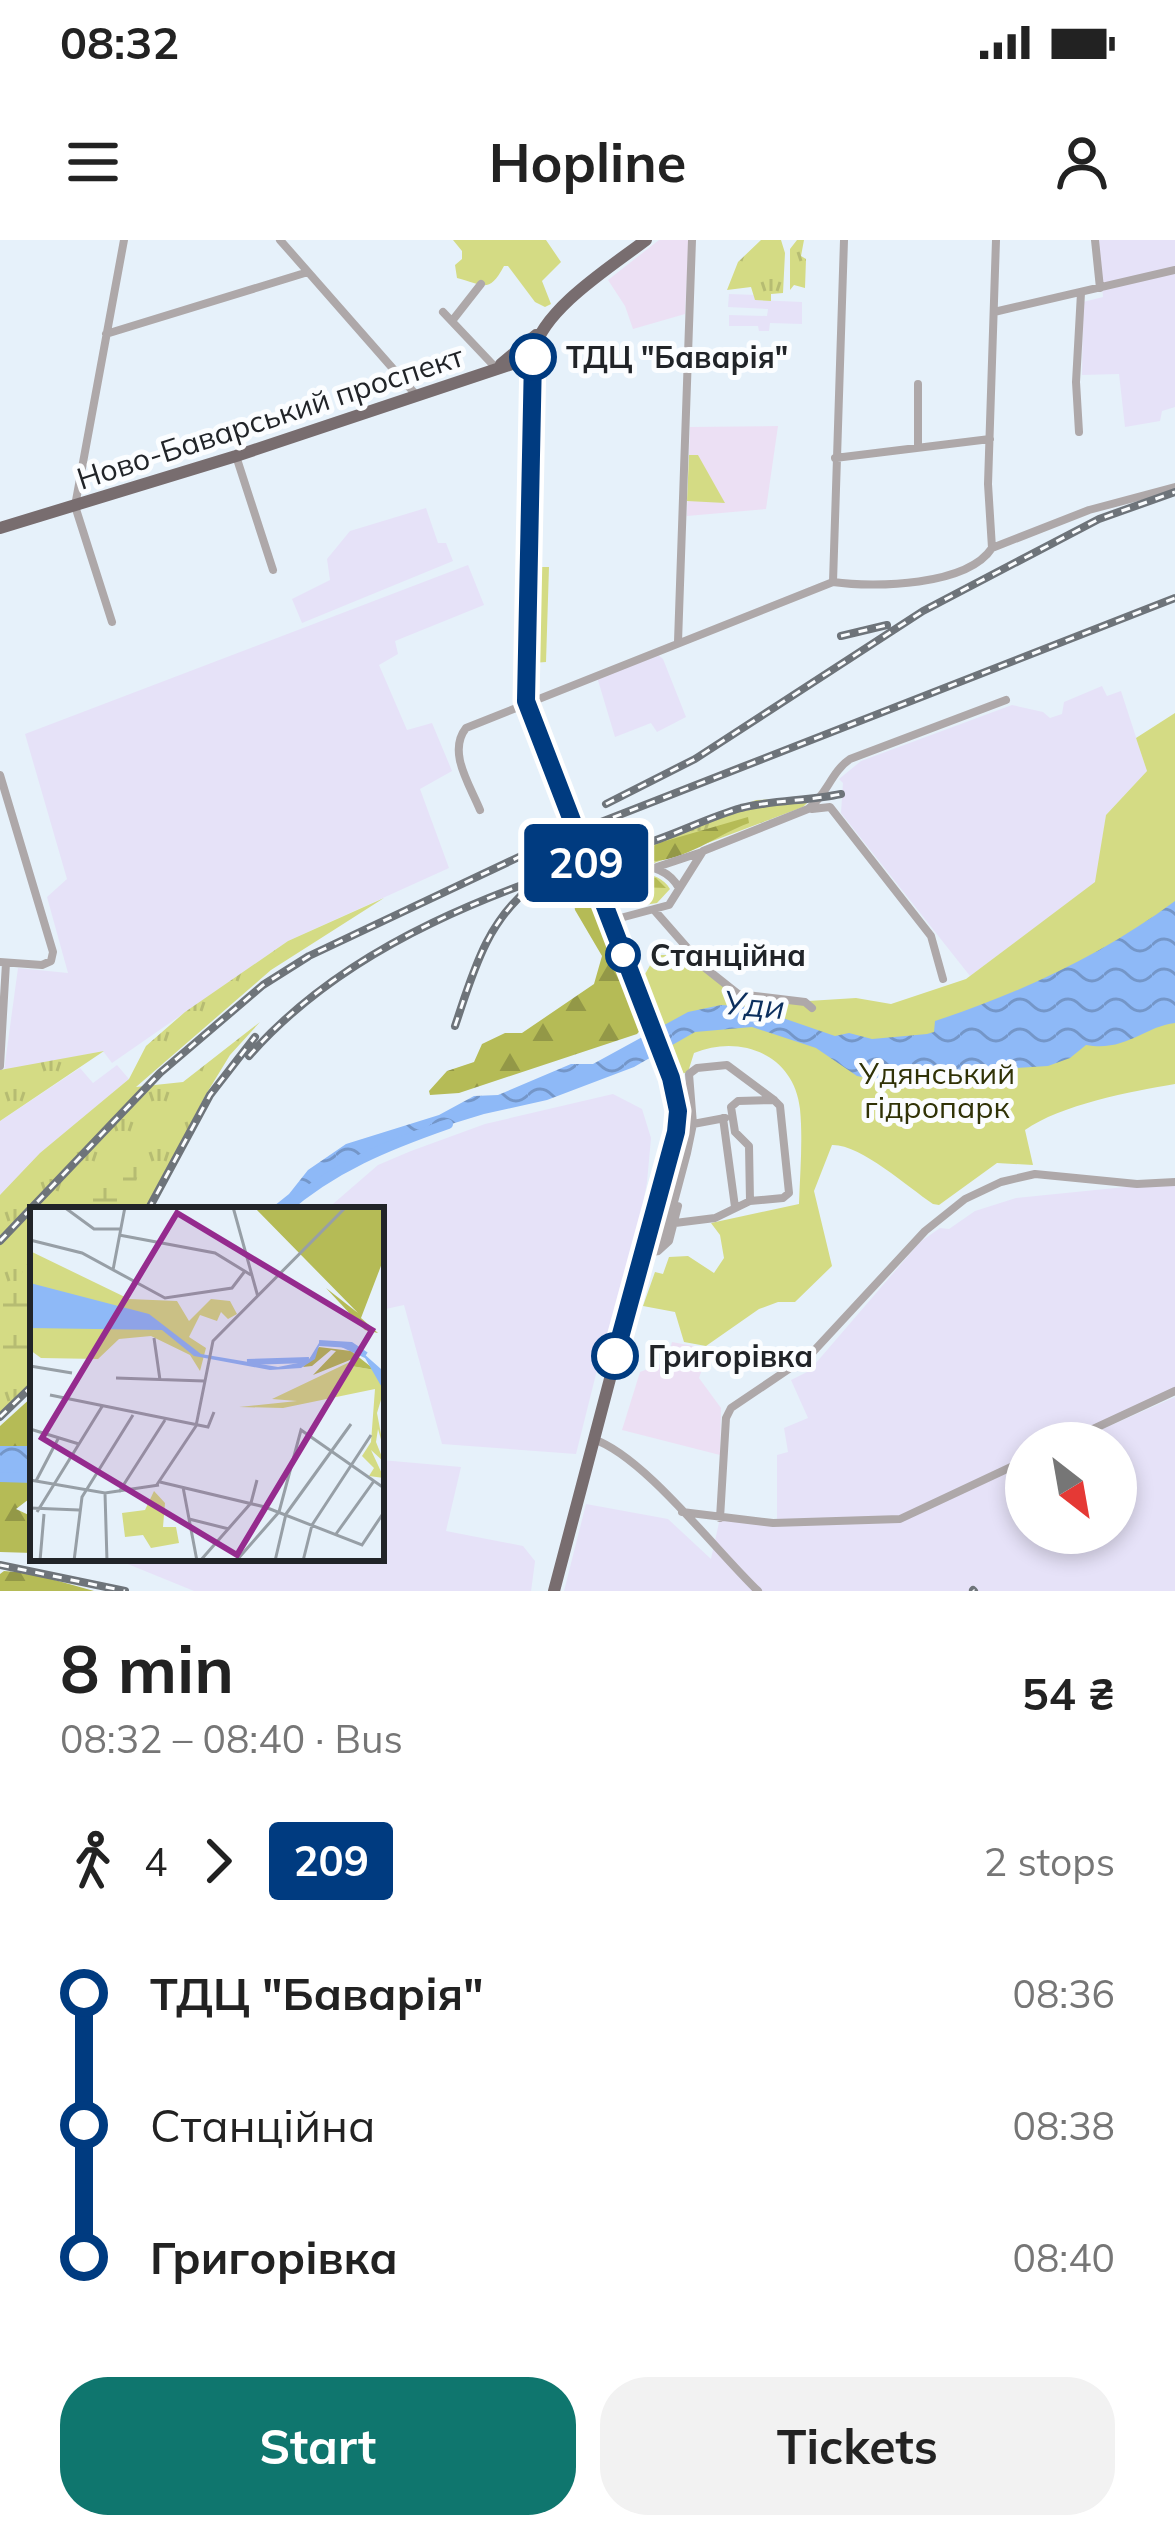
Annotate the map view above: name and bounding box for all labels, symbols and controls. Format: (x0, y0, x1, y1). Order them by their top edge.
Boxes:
text: 08:32 (60, 14, 179, 70)
text: Hopline (489, 128, 686, 196)
icon: menu (60, 129, 126, 195)
icon: person (1049, 129, 1115, 195)
marker: ТДЦ "Баварія" (511, 335, 555, 379)
street label: Ново-Баварський проспект (72, 336, 468, 498)
place label: ТДЦ "Баварія" (566, 338, 788, 376)
line badge: 209 (517, 824, 655, 902)
text: 209 (548, 836, 624, 889)
place label: Станційна (650, 936, 806, 974)
marker: Станційна (607, 939, 639, 971)
water label: Уди (722, 981, 786, 1027)
park label: Удянський гідропарк (858, 1054, 1015, 1126)
inset map (30, 1207, 384, 1561)
marker: Григорівка (593, 1334, 637, 1378)
place label: Григорівка (648, 1337, 813, 1375)
north arrow (1005, 1422, 1137, 1554)
map controls (1005, 1422, 1137, 1554)
text: 8 min (60, 1627, 234, 1710)
text: 54 ₴ (1022, 1665, 1115, 1721)
text: 08:32 – 08:40 · Bus (60, 1714, 403, 1763)
icon: walk (60, 1828, 126, 1894)
icon: forward (185, 1828, 251, 1894)
text: 209 (293, 1834, 369, 1887)
text: 4 (144, 1837, 167, 1886)
text: 2 stops (984, 1837, 1115, 1886)
text: ТДЦ "Баварія" (150, 1965, 483, 2021)
text: 08:36 (1013, 1969, 1115, 2018)
text: Станційна (150, 2097, 375, 2153)
text: 08:38 (1013, 2101, 1115, 2150)
text: Григорівка (150, 2229, 398, 2285)
text: 08:40 (1013, 2233, 1115, 2282)
button: Start (60, 2377, 576, 2515)
button: Tickets (600, 2377, 1115, 2515)

